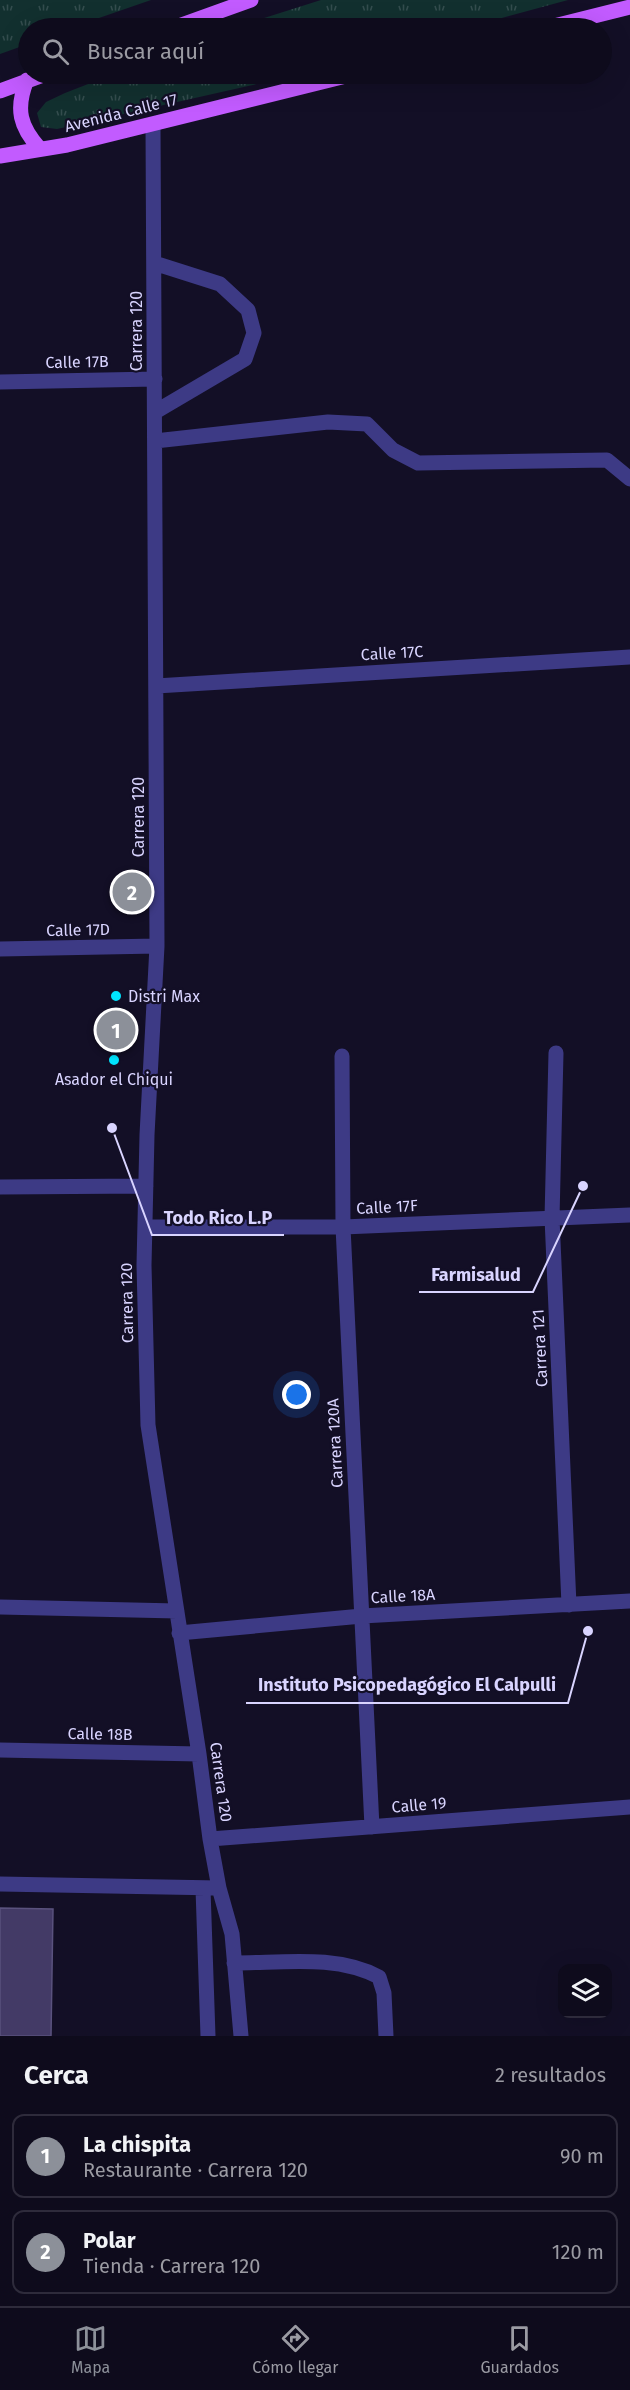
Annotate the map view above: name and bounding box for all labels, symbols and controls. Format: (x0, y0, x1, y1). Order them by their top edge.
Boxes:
search box (18, 18, 612, 84)
icon: search (39, 35, 72, 68)
text: Buscar aquí (87, 38, 204, 65)
street label: Avenida Calle 17 (63, 90, 179, 136)
street label: Carrera 120 (127, 291, 146, 371)
street label: Calle 17B (45, 352, 109, 372)
street label: Calle 17C (360, 642, 424, 664)
street label: Carrera 120 (129, 777, 148, 857)
pin: 2 (112, 870, 152, 914)
street label: Calle 17D (46, 920, 110, 940)
place label: Distri Max (128, 987, 200, 1006)
marker: Distri Max (109, 989, 123, 1003)
pin: 1 (96, 1008, 136, 1052)
marker: Asador el Chiqui (107, 1053, 121, 1067)
place label: Asador el Chiqui (55, 1070, 173, 1089)
street label: Calle 17F (356, 1196, 418, 1218)
callout: Todo Rico L.P (152, 1199, 284, 1235)
text: Todo Rico L.P (164, 1207, 272, 1229)
callout: Farmisalud (419, 1256, 533, 1292)
street label: Carrera 120 (117, 1263, 137, 1343)
text: Farmisalud (431, 1264, 521, 1286)
street label: Carrera 121 (528, 1309, 552, 1387)
your location (282, 1380, 311, 1409)
street label: Carrera 120A (323, 1397, 347, 1488)
street label: Calle 18A (370, 1585, 437, 1607)
callout: Instituto Psicopedagógico El Calpulli (246, 1667, 568, 1703)
text: Instituto Psicopedagógico El Calpulli (258, 1674, 556, 1696)
street label: Calle 18B (67, 1724, 133, 1744)
street label: Carrera 120 (206, 1741, 236, 1823)
street label: Calle 19 (391, 1793, 447, 1817)
map controls (558, 1964, 612, 2018)
button: layers (558, 1964, 612, 2018)
text: Cerca (24, 2060, 89, 2091)
text: 2 resultados (495, 2063, 606, 2087)
text: La chispita (83, 2131, 191, 2158)
text: 1 (41, 2144, 50, 2168)
text: 90 m (560, 2144, 604, 2168)
text: Restaurante · Carrera 120 (83, 2158, 308, 2182)
text: Polar (83, 2227, 136, 2254)
text: 2 (40, 2240, 51, 2264)
text: 120 m (552, 2240, 604, 2264)
text: Tienda · Carrera 120 (83, 2254, 260, 2278)
tab: Mapa (71, 2322, 110, 2377)
tab: Cómo llegar (252, 2322, 338, 2377)
tab: Guardados (480, 2322, 559, 2377)

